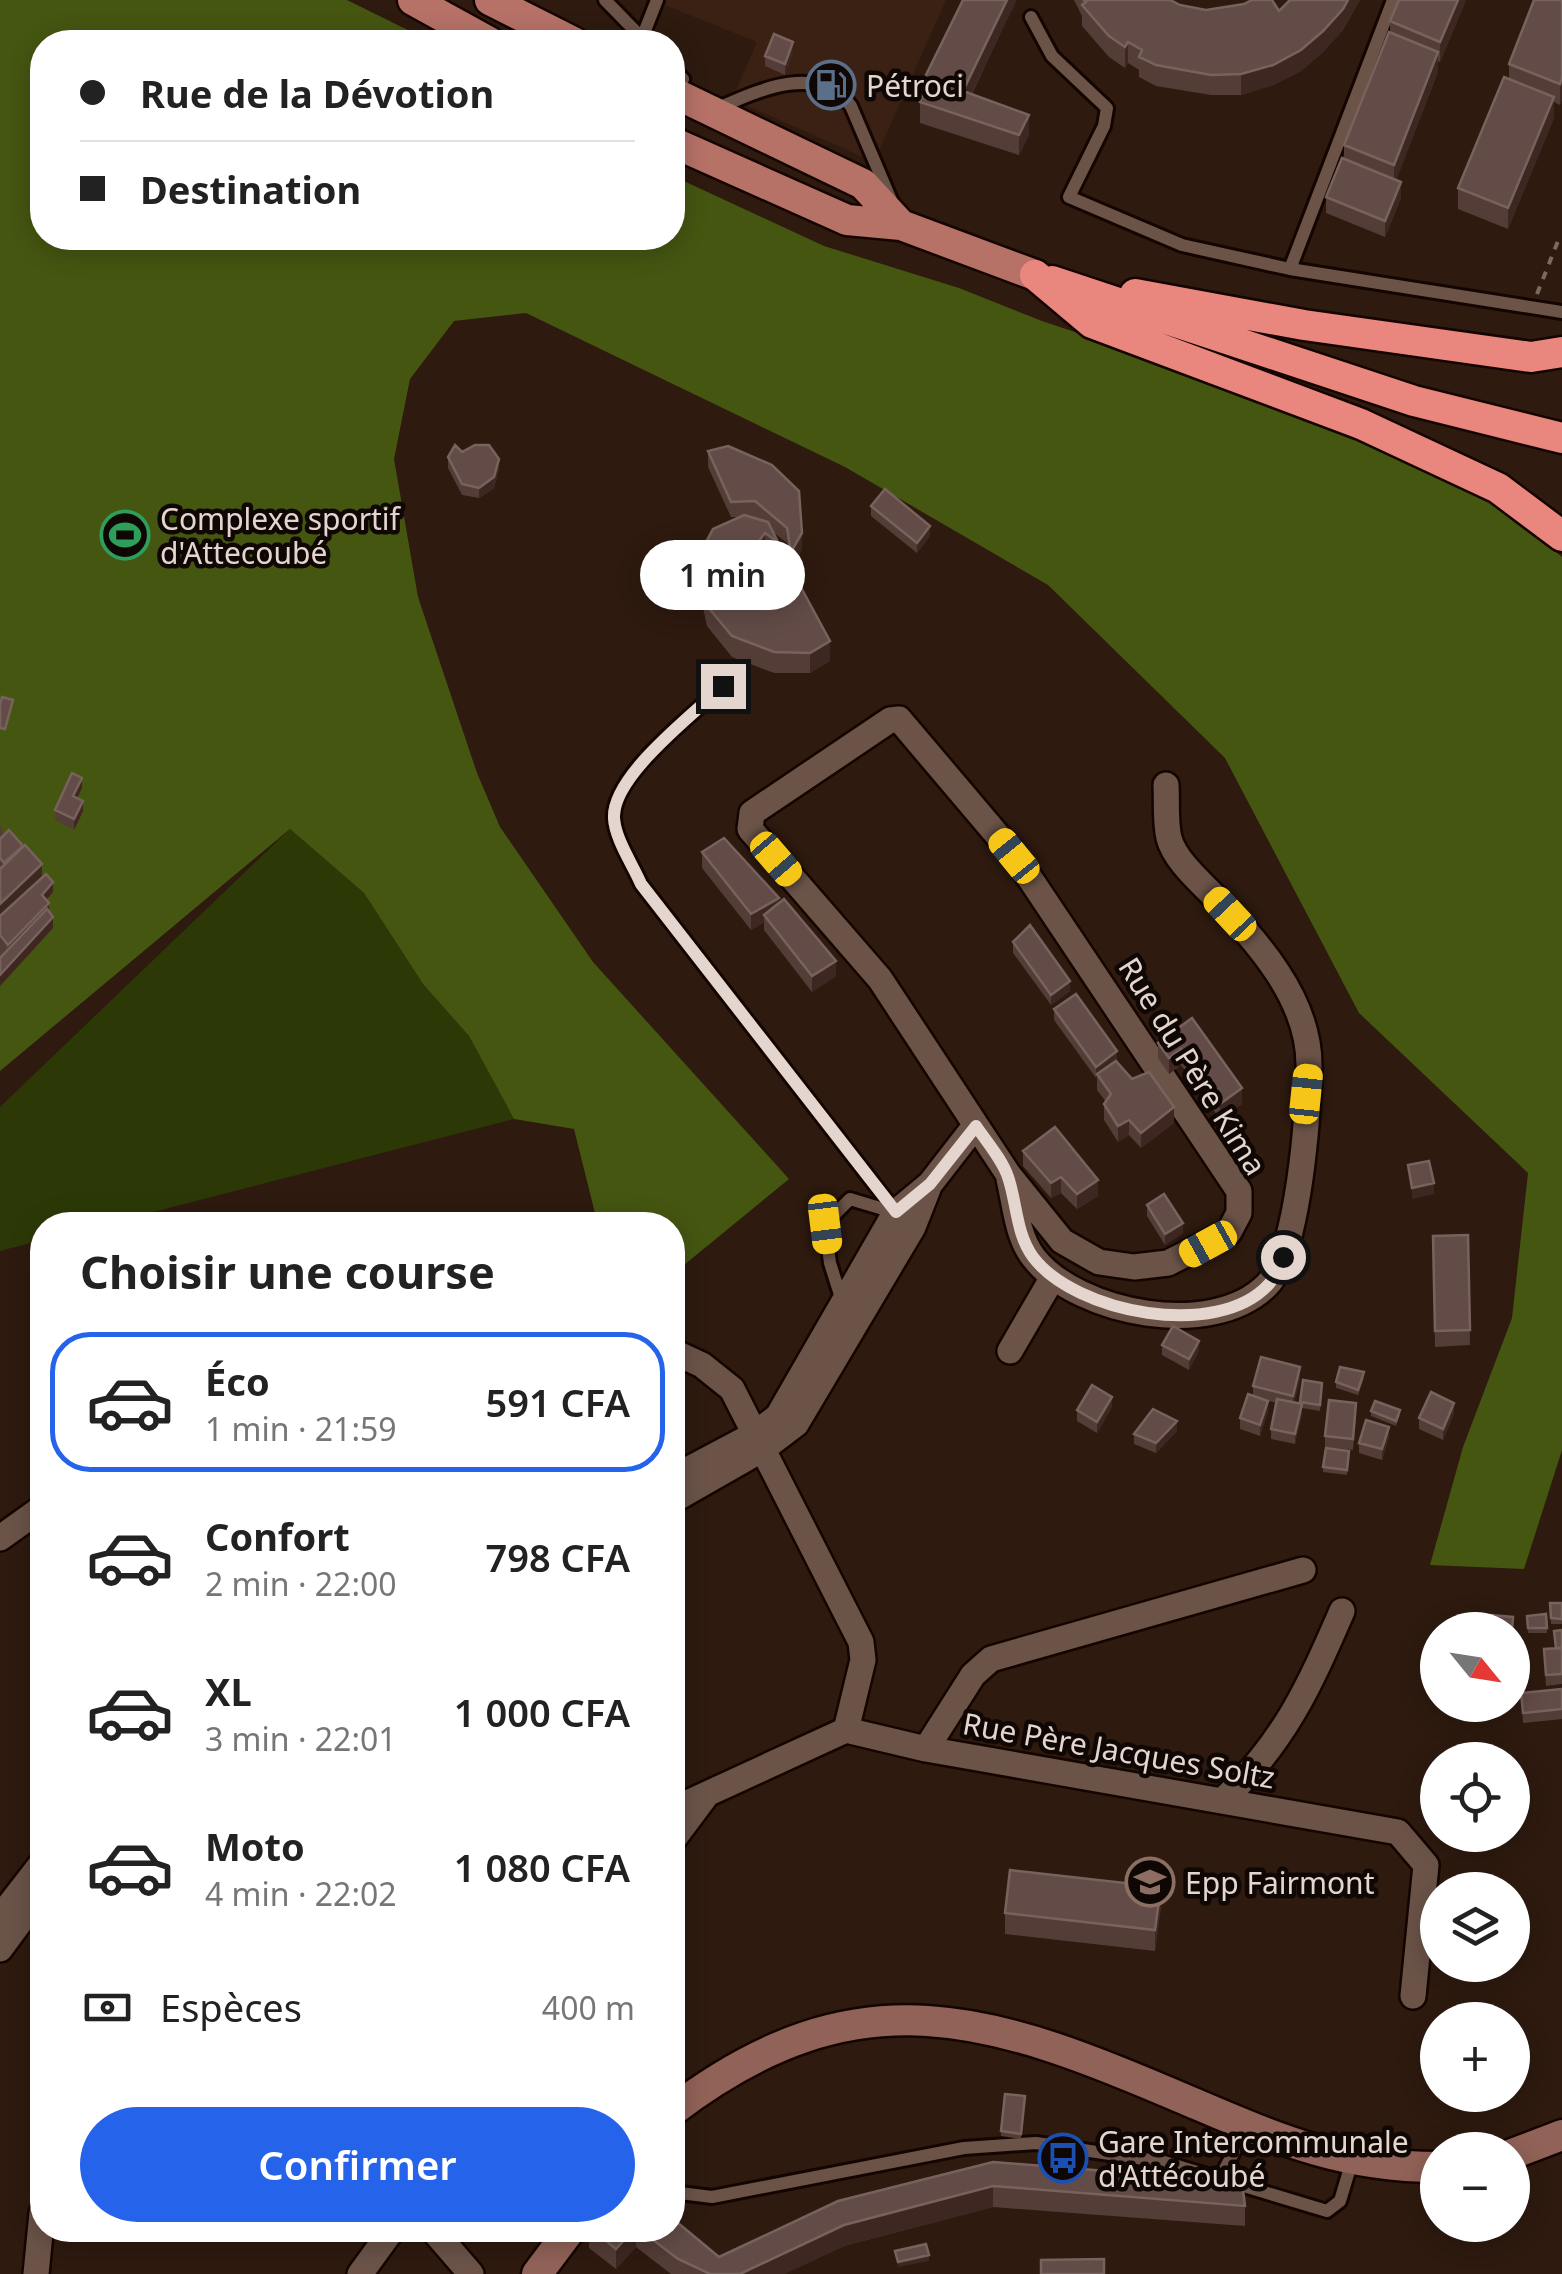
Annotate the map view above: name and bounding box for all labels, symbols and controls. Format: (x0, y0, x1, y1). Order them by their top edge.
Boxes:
fuel station icon: Pétroci (805, 59, 857, 111)
place label: Pétroci (866, 65, 964, 106)
text: Rue de la Dévotion (140, 67, 494, 119)
text: Destination (140, 163, 361, 215)
place label: Complexe sportif d'Attecoubé (160, 498, 402, 573)
sports icon: Complexe sportif d'Attecoubé (99, 509, 151, 561)
callout: 1 min (640, 541, 806, 611)
text: 1 min (679, 553, 766, 596)
route end (701, 664, 746, 709)
car (983, 823, 1045, 889)
car (745, 827, 807, 891)
car (1199, 882, 1261, 946)
street label: Rue du Père Kima (1110, 949, 1276, 1183)
car (1288, 1063, 1324, 1125)
car (806, 1192, 844, 1256)
car (1174, 1216, 1242, 1272)
route start (1261, 1235, 1306, 1280)
text: Choisir une course (80, 1241, 495, 1302)
text: Éco (205, 1355, 270, 1407)
icon: car (85, 1357, 175, 1447)
text: 591 CFA (485, 1376, 630, 1428)
text: 1 min · 21:59 (205, 1407, 397, 1450)
text: Confort (205, 1510, 350, 1562)
icon: car (85, 1512, 175, 1602)
text: 798 CFA (485, 1531, 630, 1583)
text: 2 min · 22:00 (205, 1562, 397, 1605)
north arrow (1420, 1612, 1530, 1722)
map controls (1420, 1612, 1530, 2242)
text: XL (205, 1665, 252, 1717)
icon: car (85, 1667, 175, 1757)
text: 1 000 CFA (454, 1686, 630, 1738)
street label: Rue Père Jacques Soltz (960, 1702, 1278, 1798)
text: 3 min · 22:01 (205, 1717, 397, 1760)
button: locate (1420, 1742, 1530, 1852)
text: Moto (205, 1820, 305, 1872)
icon: car (85, 1822, 175, 1912)
text: 1 080 CFA (454, 1841, 630, 1893)
school or university icon: Epp Fairmont (1124, 1856, 1176, 1908)
place label: Epp Fairmont (1185, 1862, 1375, 1903)
text: 4 min · 22:02 (205, 1872, 397, 1915)
button: layers (1420, 1872, 1530, 1982)
icon: cash (80, 1980, 135, 2035)
text: Espèces (160, 1981, 302, 2033)
text: 400 m (542, 1986, 635, 2029)
button: + (1420, 2002, 1530, 2112)
button: Confirmer (80, 2107, 635, 2222)
place label: Gare Intercommunale d'Attécoubé (1098, 2121, 1409, 2196)
bus stop icon: Gare Intercommunale d'Attécoubé (1037, 2132, 1089, 2184)
button: − (1420, 2132, 1530, 2242)

